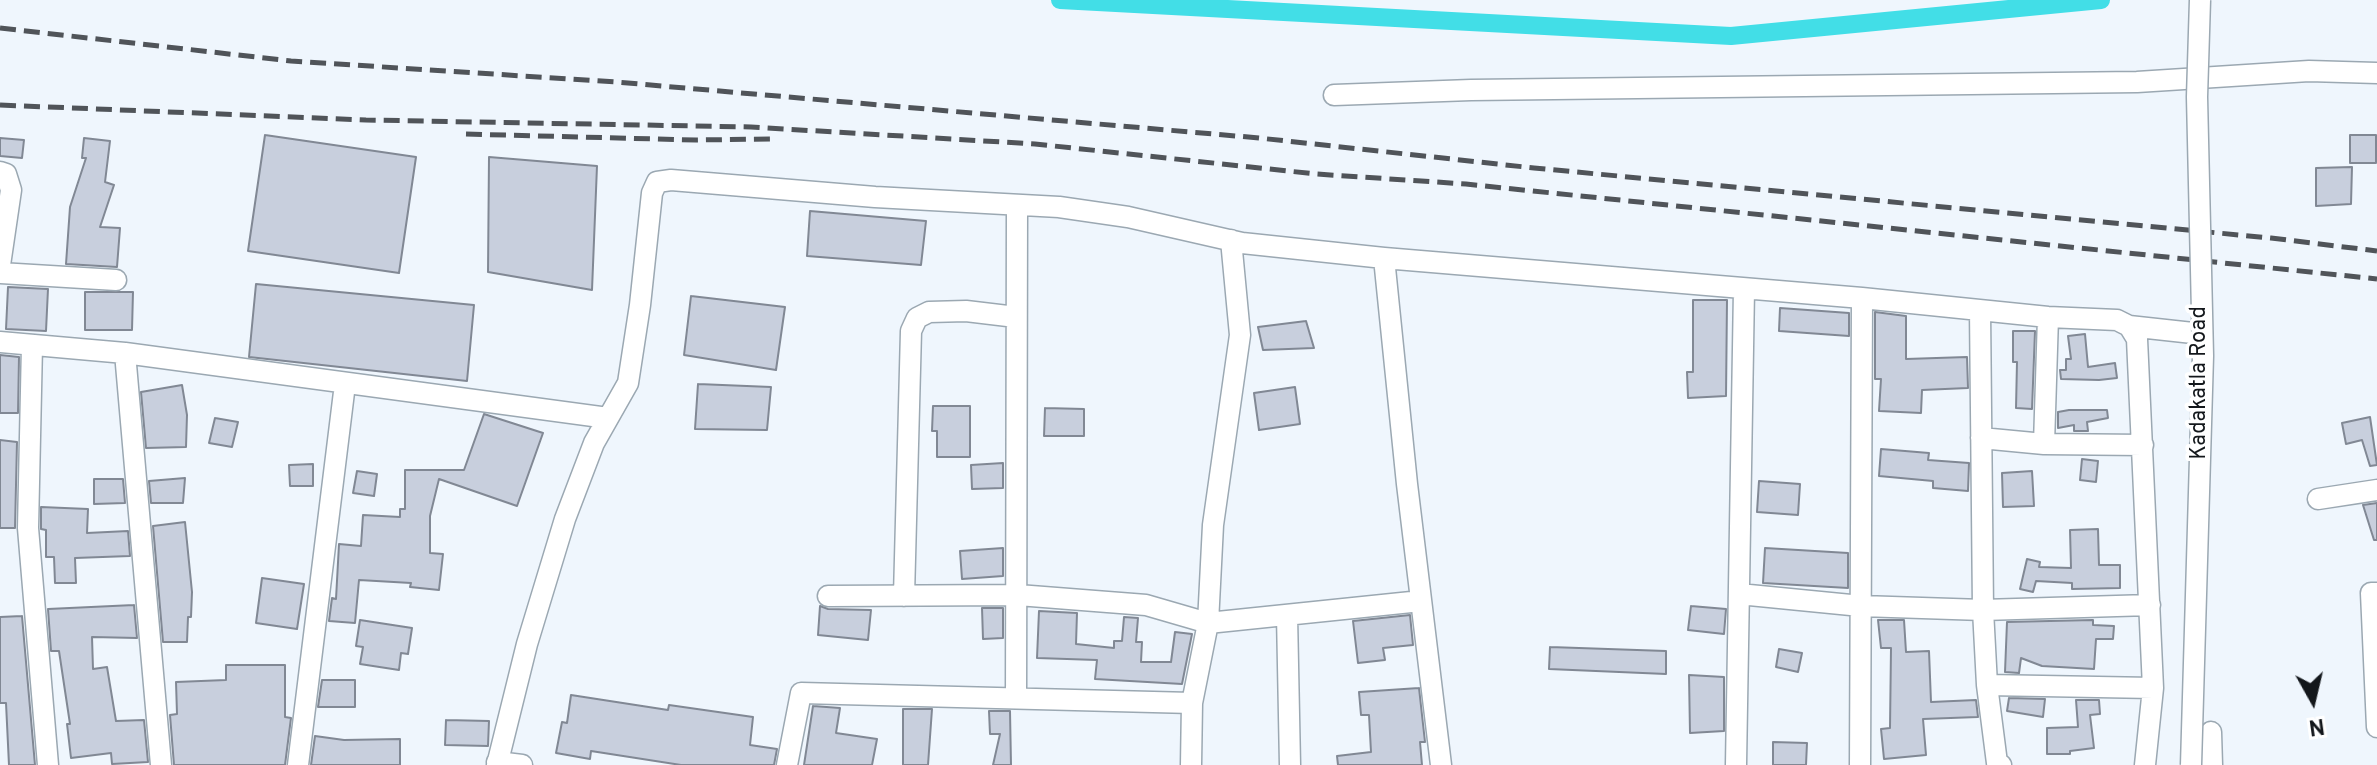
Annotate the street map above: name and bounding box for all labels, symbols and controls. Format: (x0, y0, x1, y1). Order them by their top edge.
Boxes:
street label: Kadakatla Road (2188, 306, 2214, 460)
north arrow (2273, 661, 2353, 741)
text: N (2307, 711, 2326, 740)

